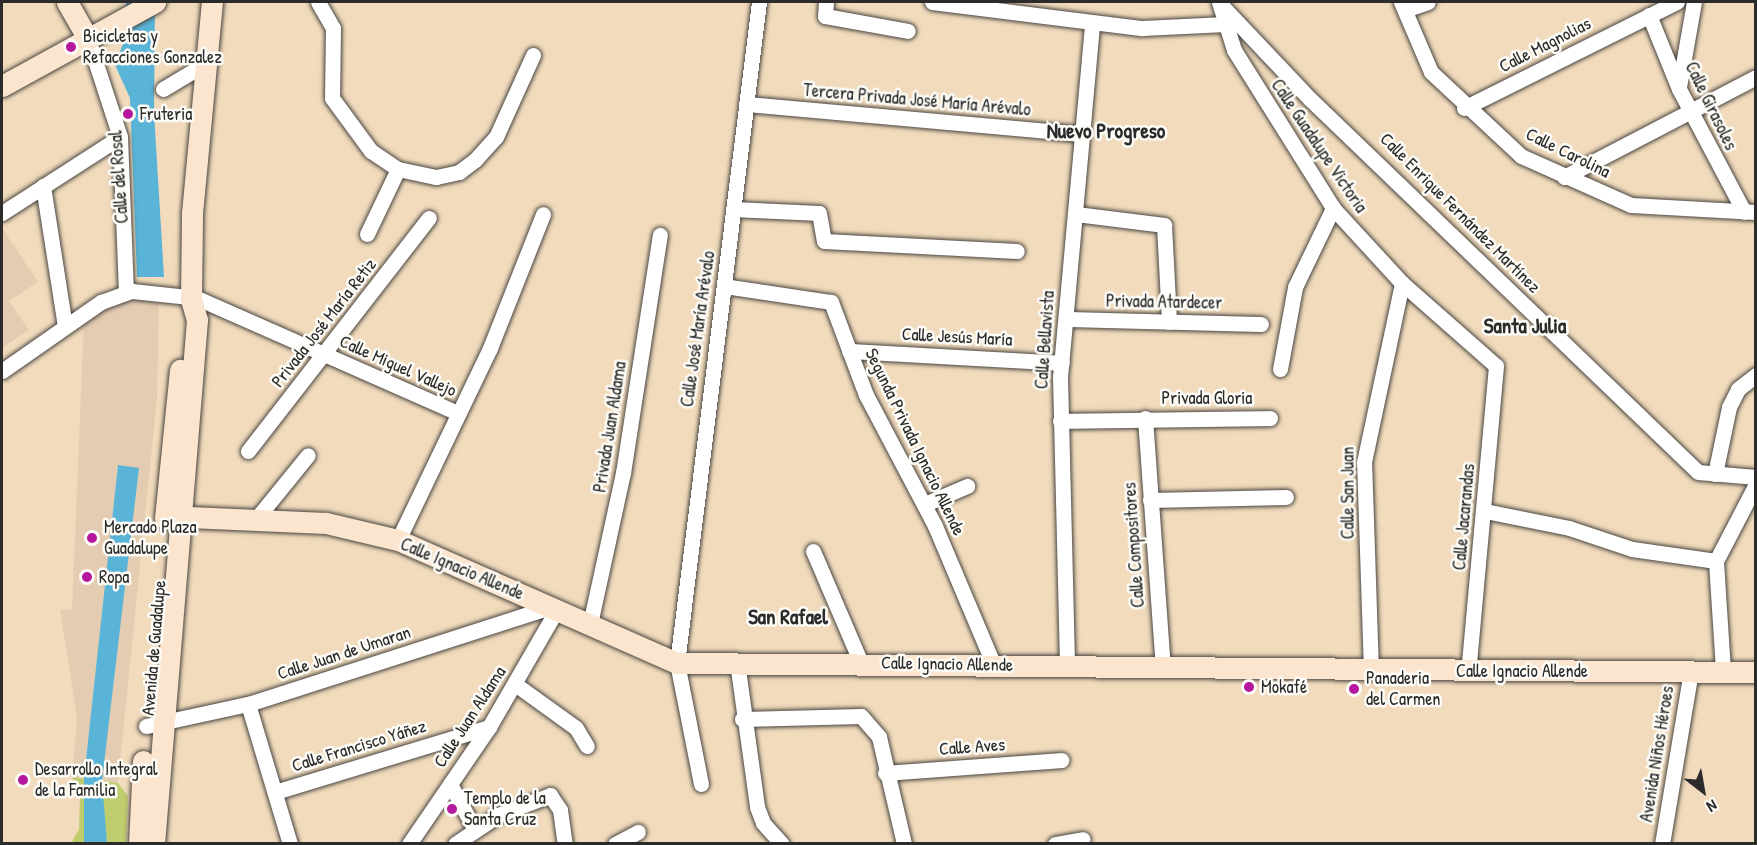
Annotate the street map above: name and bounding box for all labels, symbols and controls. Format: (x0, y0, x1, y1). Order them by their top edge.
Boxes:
street label: Calle Magnolias (1496, 13, 1594, 77)
place label: Bicicletas y Refacciones Gonzalez (83, 26, 222, 68)
marker: Bicicletas y Refacciones Gonzalez (64, 40, 78, 54)
street label: Calle Girasoles (1680, 58, 1742, 154)
street label: Calle Guadalupe Victoria (1266, 75, 1372, 217)
street label: Tercera Privada José María Arévalo (802, 79, 1032, 121)
place label: Fruteria (140, 103, 192, 125)
marker: Fruteria (121, 107, 135, 121)
district label: Nuevo Progreso (1047, 118, 1165, 144)
street label: Calle Carolina (1522, 123, 1614, 183)
street label: Calle Enrique Fernández Martínez (1375, 128, 1545, 298)
street label: Calle del Rosal (105, 130, 133, 224)
street label: Calle José María Arévalo (676, 250, 720, 408)
street label: Privada José María Retiz (267, 254, 381, 392)
street label: Calle Bellavista (1031, 290, 1059, 390)
street label: Privada Atardecer (1106, 290, 1222, 314)
district label: Santa Julia (1484, 313, 1566, 339)
street label: Calle Jesús María (901, 323, 1013, 351)
street label: Calle Miguel Vallejo (336, 331, 460, 401)
street label: Segunda Privada Ignacio Allende (860, 345, 970, 539)
street label: Privada Juan Aldama (589, 360, 631, 494)
street label: Privada Gloria (1162, 387, 1252, 409)
street label: Calle San Juan (1337, 447, 1359, 539)
street label: Calle Jacarandas (1449, 463, 1479, 571)
street label: Calle Compositores (1119, 482, 1149, 608)
place label: Mercado Plaza Guadalupe (104, 517, 197, 560)
marker: Mercado Plaza Guadalupe (85, 531, 99, 545)
street label: Calle Ignacio Allende (397, 533, 527, 605)
place label: Ropa (99, 566, 129, 588)
marker: Ropa (80, 570, 94, 584)
street label: Avenida de Guadalupe (137, 579, 171, 717)
district label: San Rafael (748, 604, 828, 630)
street label: Calle Juan de Umaran (275, 621, 413, 685)
street label: Calle Ignacio Allende (881, 652, 1013, 676)
street label: Calle Ignacio Allende (1456, 660, 1588, 682)
street label: Calle Juan Aldama (429, 662, 511, 772)
place label: Panaderia del Carmen (1366, 668, 1441, 710)
place label: Mokafé (1261, 676, 1307, 698)
marker: Mokafé (1242, 680, 1256, 694)
marker: Panaderia del Carmen (1347, 682, 1361, 696)
street label: Avenida Niños Héroes (1636, 684, 1678, 824)
street label: Calle Francisco Yáñez (289, 715, 429, 777)
street label: Calle Aves (938, 734, 1006, 760)
place label: Desarrollo Integral de la Familia (35, 759, 157, 802)
north arrow (1673, 761, 1733, 821)
marker: Desarrollo Integral de la Familia (16, 773, 30, 787)
place label: Templo de la Santa Cruz (464, 788, 546, 830)
text: N (1703, 795, 1722, 818)
marker: Templo de la Santa Cruz (445, 802, 459, 816)

